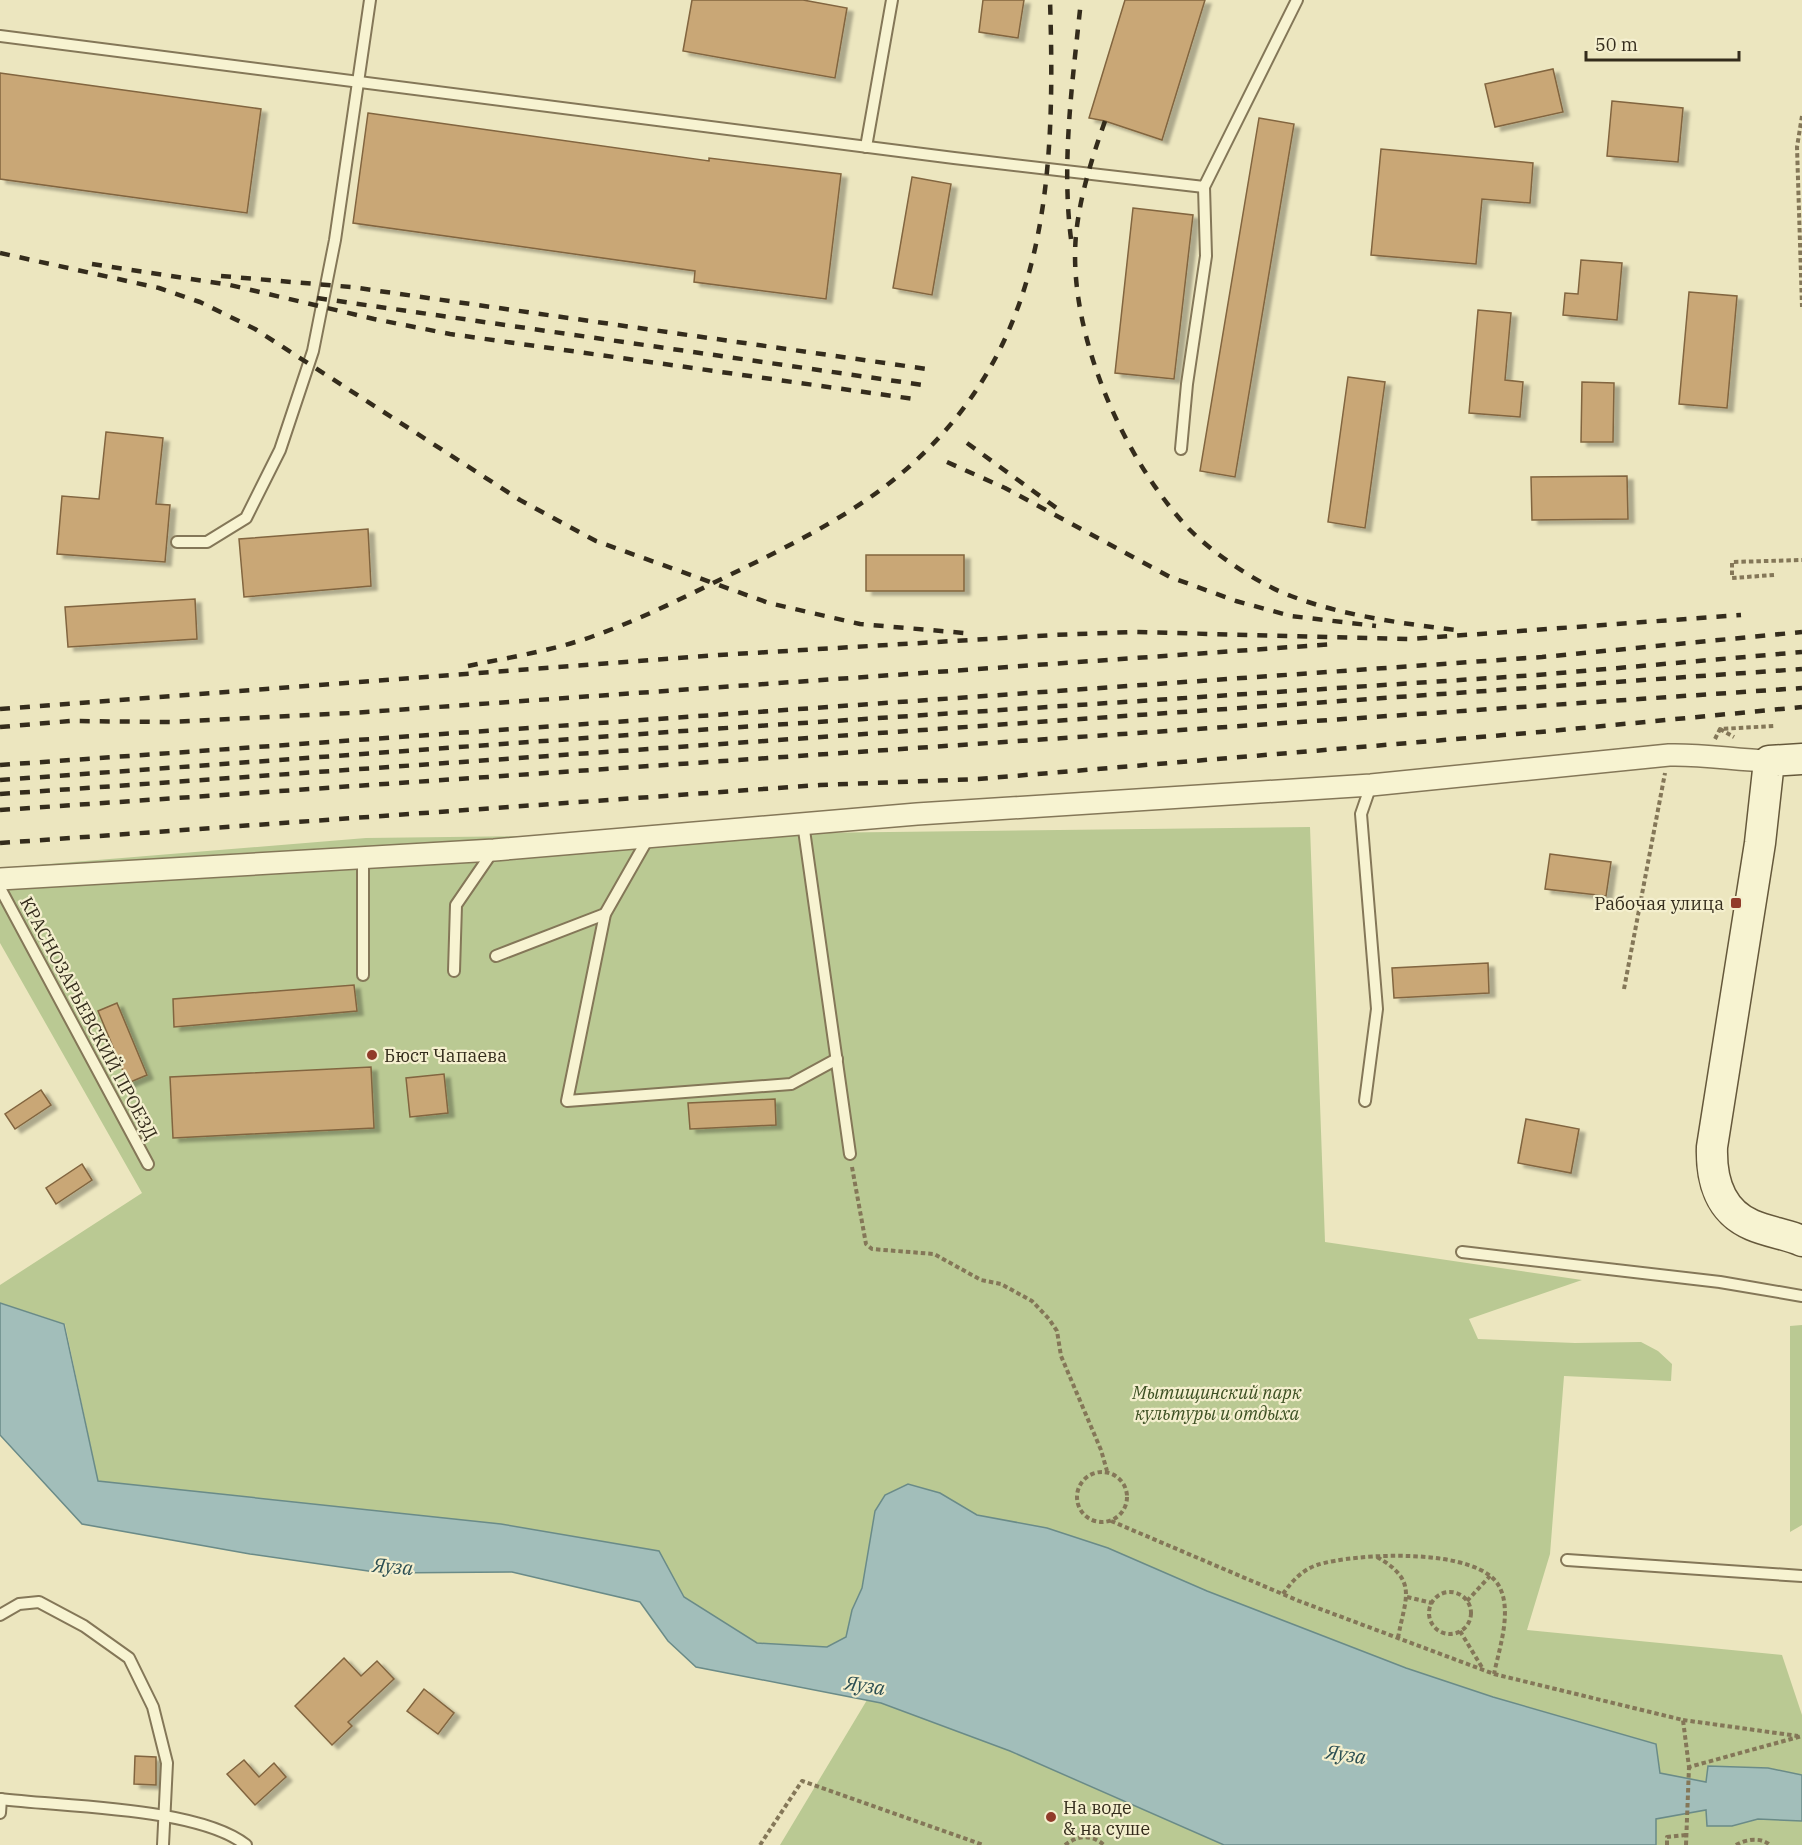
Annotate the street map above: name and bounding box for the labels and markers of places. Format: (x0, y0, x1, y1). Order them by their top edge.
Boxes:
place label: Рабочая улица (1594, 892, 1724, 915)
marker: Рабочая улица (1729, 896, 1743, 910)
place label: Бюст Чапаева (384, 1044, 507, 1067)
marker: Бюст Чапаева (365, 1048, 379, 1062)
place label: На воде & на суше (1063, 1796, 1150, 1840)
marker: На воде & на суше (1044, 1810, 1058, 1824)

